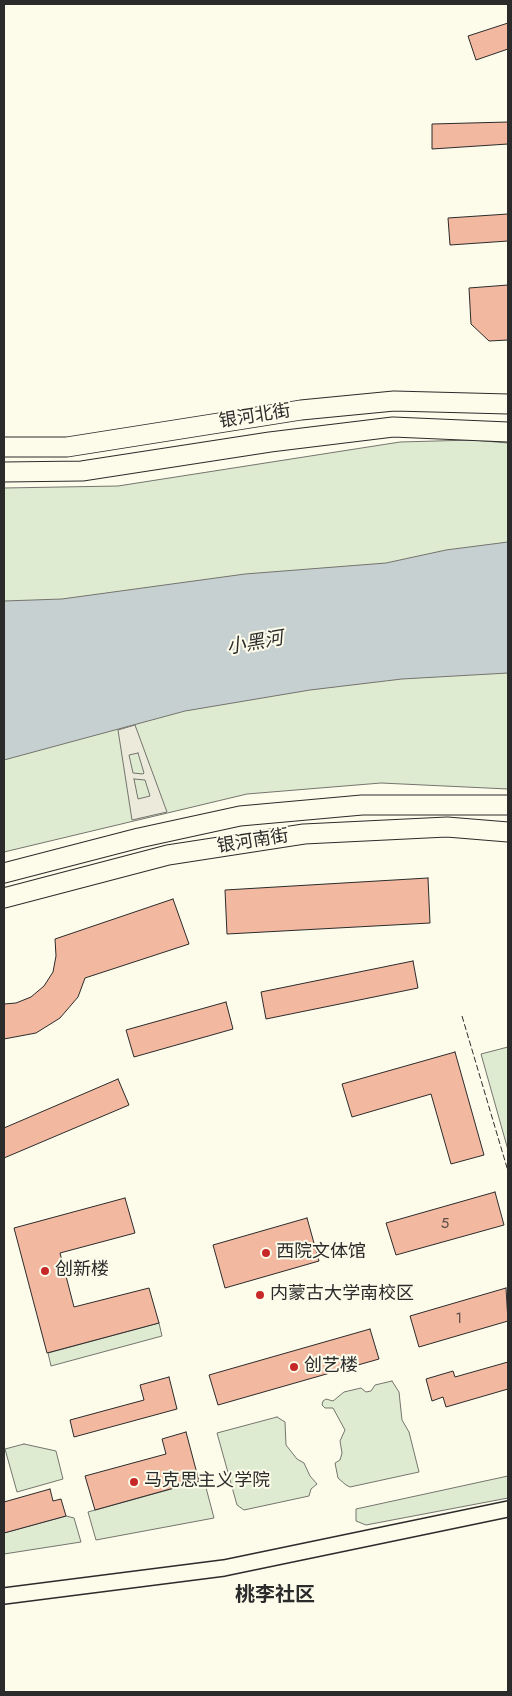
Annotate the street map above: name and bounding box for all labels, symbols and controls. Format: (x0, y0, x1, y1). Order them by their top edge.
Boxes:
street label: 银河北街 (218, 401, 292, 433)
water label: 小黑河 (225, 628, 285, 660)
street label: 银河南街 (216, 826, 290, 858)
house number: 5 (441, 1215, 449, 1233)
place label: 西院文体馆 (276, 1242, 366, 1264)
marker: 西院文体馆 (260, 1247, 272, 1259)
place label: 创新楼 (55, 1260, 109, 1282)
marker: 创新楼 (39, 1265, 51, 1277)
place label: 内蒙古大学南校区 (270, 1284, 414, 1306)
marker: 内蒙古大学南校区 (254, 1289, 266, 1301)
house number: 1 (456, 1310, 462, 1328)
place label: 创艺楼 (304, 1356, 358, 1378)
marker: 创艺楼 (288, 1361, 300, 1373)
place label: 马克思主义学院 (144, 1471, 270, 1493)
marker: 马克思主义学院 (128, 1476, 140, 1488)
district label: 桃李社区 (235, 1584, 315, 1608)

